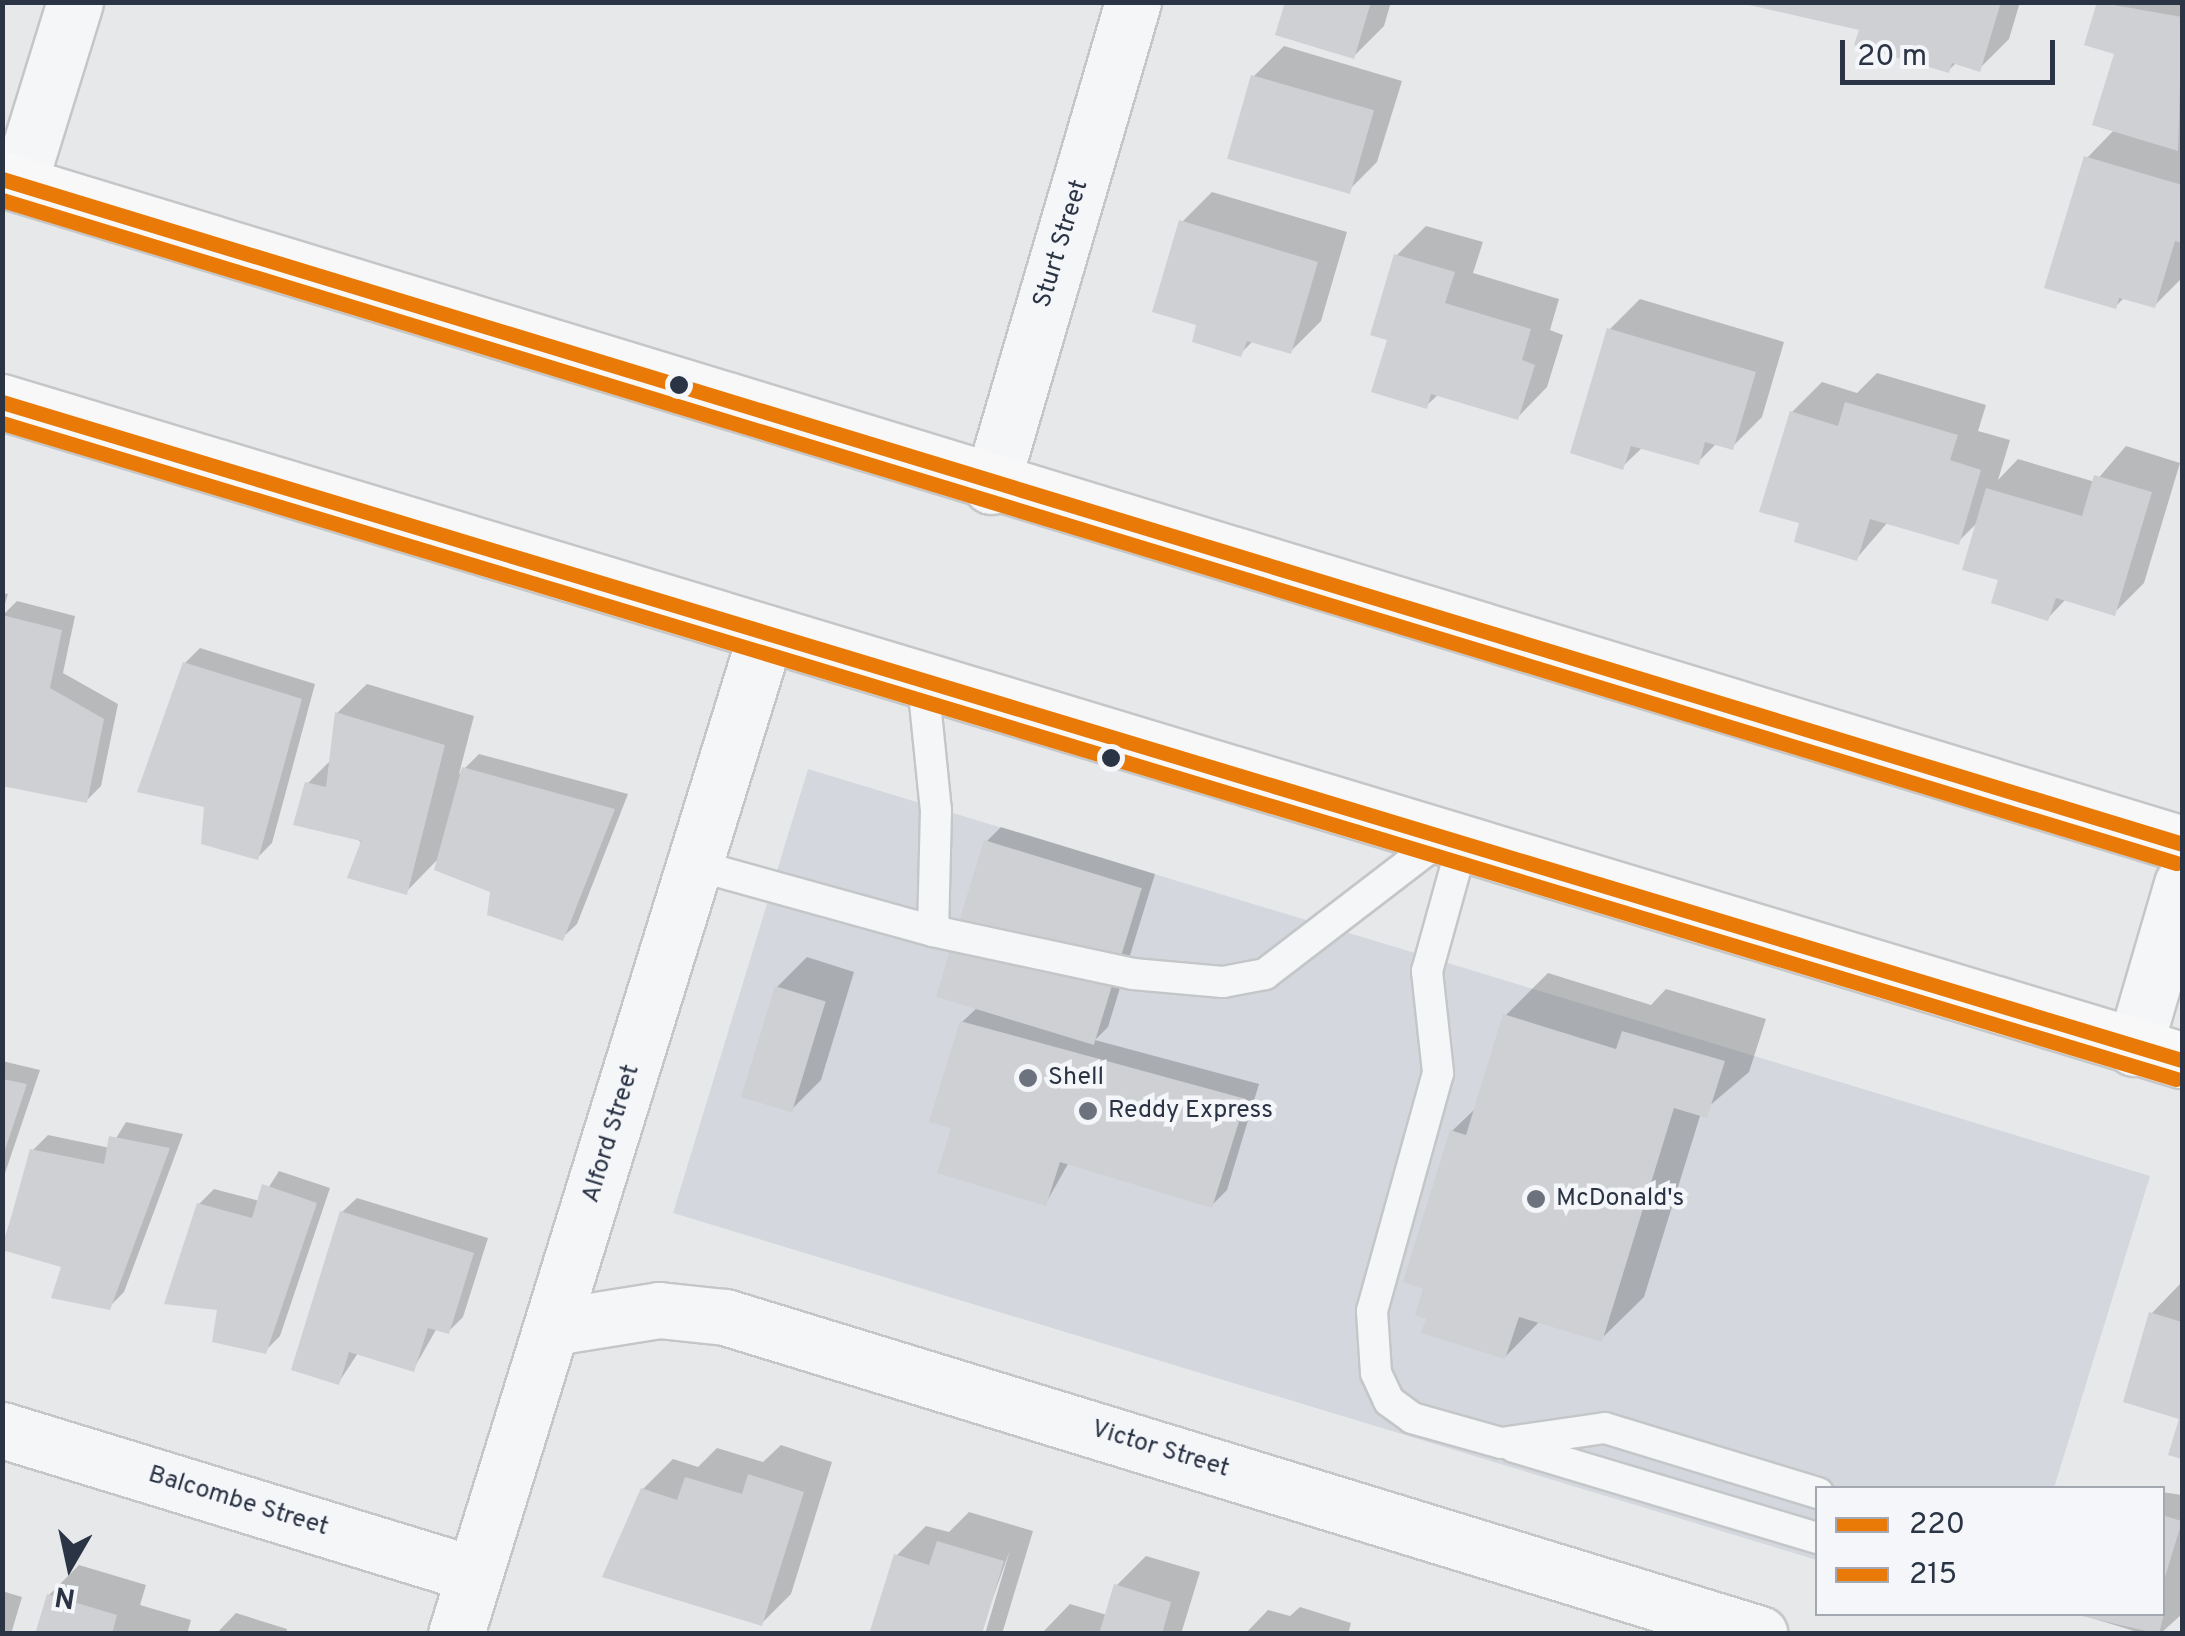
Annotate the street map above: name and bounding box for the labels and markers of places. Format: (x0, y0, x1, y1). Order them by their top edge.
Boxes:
unlabelled marker (669, 375, 689, 395)
unlabelled marker (1101, 748, 1121, 768)
place label: Shell (1048, 1063, 1104, 1093)
marker: Shell (1017, 1067, 1039, 1089)
place label: Reddy Express (1108, 1096, 1273, 1126)
marker: Reddy Express (1077, 1100, 1099, 1122)
place label: McDonald's (1556, 1184, 1684, 1214)
marker: McDonald's (1525, 1188, 1547, 1210)

